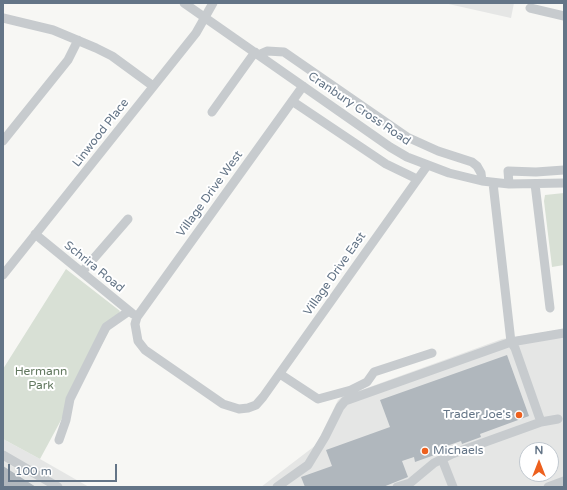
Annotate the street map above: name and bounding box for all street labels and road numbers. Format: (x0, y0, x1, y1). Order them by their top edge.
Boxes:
street label: Cranbury Cross Road (305, 69, 413, 149)
street label: Linwood Place (70, 96, 132, 170)
street label: Village Drive West (174, 148, 246, 240)
street label: Village Drive East (301, 229, 369, 319)
street label: Schrira Road (61, 238, 127, 296)

